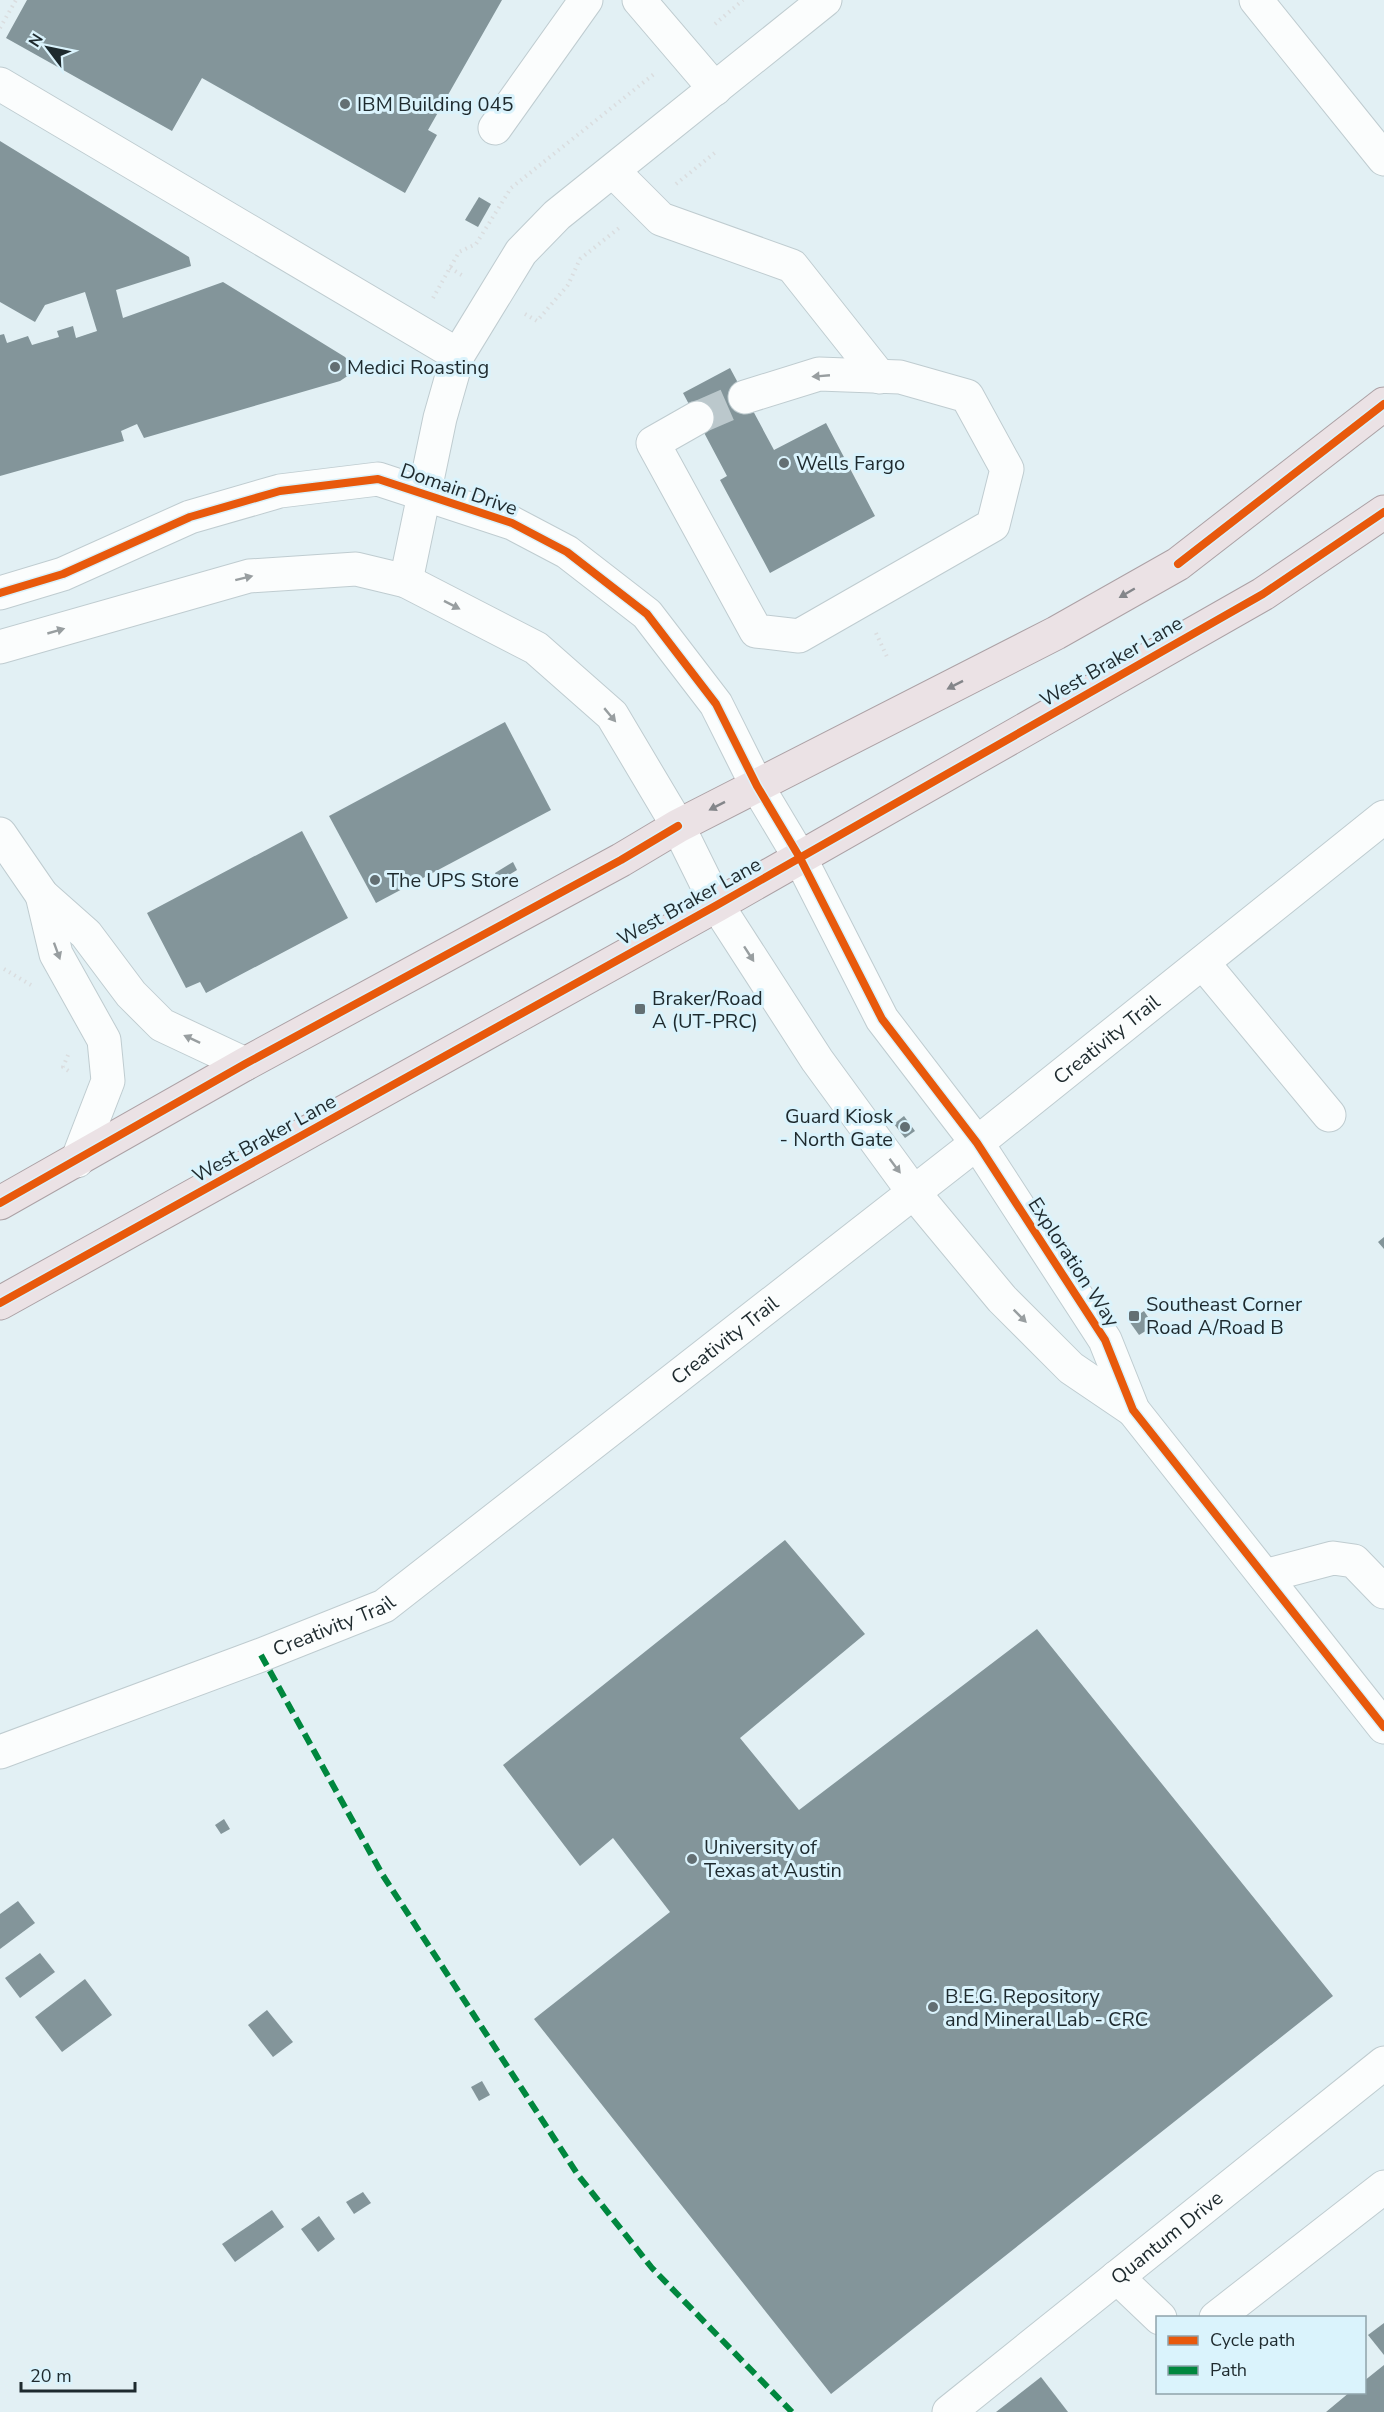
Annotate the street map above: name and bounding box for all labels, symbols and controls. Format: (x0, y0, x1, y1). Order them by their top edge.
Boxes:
north arrow (18, 18, 78, 78)
text: N (24, 30, 49, 51)
place label: IBM Building 045 (357, 91, 514, 118)
marker: IBM Building 045 (338, 97, 352, 111)
place label: Medici Roasting (347, 354, 489, 381)
marker: Medici Roasting (328, 360, 342, 374)
one-way arrow (811, 371, 830, 381)
place label: Wells Fargo (796, 450, 905, 477)
marker: Wells Fargo (777, 456, 791, 470)
street label: Domain Drive (397, 457, 521, 522)
one-way arrow (235, 573, 253, 583)
one-way arrow (1118, 588, 1135, 598)
one-way arrow (444, 600, 461, 610)
street label: West Braker Lane (1035, 610, 1187, 713)
one-way arrow (47, 626, 65, 636)
one-way arrow (946, 680, 963, 690)
one-way arrow (604, 707, 617, 723)
one-way arrow (709, 801, 726, 811)
street label: West Braker Lane (613, 851, 766, 952)
place label: The UPS Store (387, 867, 519, 894)
marker: The UPS Store (368, 873, 382, 887)
one-way arrow (52, 943, 62, 961)
one-way arrow (743, 946, 754, 962)
place label: Braker/Road A (UT-PRC) (652, 985, 763, 1035)
street label: Creativity Trail (1048, 989, 1166, 1091)
marker: Braker/Road A (UT-PRC) (633, 1002, 647, 1016)
one-way arrow (183, 1034, 201, 1044)
street label: West Braker Lane (188, 1088, 341, 1189)
place label: Guard Kiosk - North Gate (780, 1103, 894, 1153)
marker: Guard Kiosk - North Gate (898, 1120, 912, 1134)
one-way arrow (888, 1159, 900, 1174)
street label: Exploration Way (1022, 1192, 1126, 1333)
street label: Creativity Trail (666, 1290, 784, 1391)
place label: Southeast Corner Road A/Road B (1146, 1291, 1302, 1341)
one-way arrow (1012, 1308, 1026, 1322)
marker: Southeast Corner Road A/Road B (1127, 1309, 1141, 1323)
street label: Creativity Trail (269, 1589, 401, 1663)
place label: University of Texas at Austin (704, 1834, 842, 1884)
marker: University of Texas at Austin (685, 1852, 699, 1866)
place label: B.E.G. Repository and Mineral Lab - CRC (945, 1983, 1148, 2033)
marker: B.E.G. Repository and Mineral Lab - CRC (926, 2000, 940, 2014)
street label: Quantum Drive (1105, 2185, 1229, 2291)
legend (1156, 2316, 1366, 2394)
text: Cycle path (1210, 2328, 1295, 2352)
scale bar (21, 2355, 135, 2393)
text: Path (1210, 2358, 1247, 2382)
text: 20 m (30, 2364, 72, 2388)

